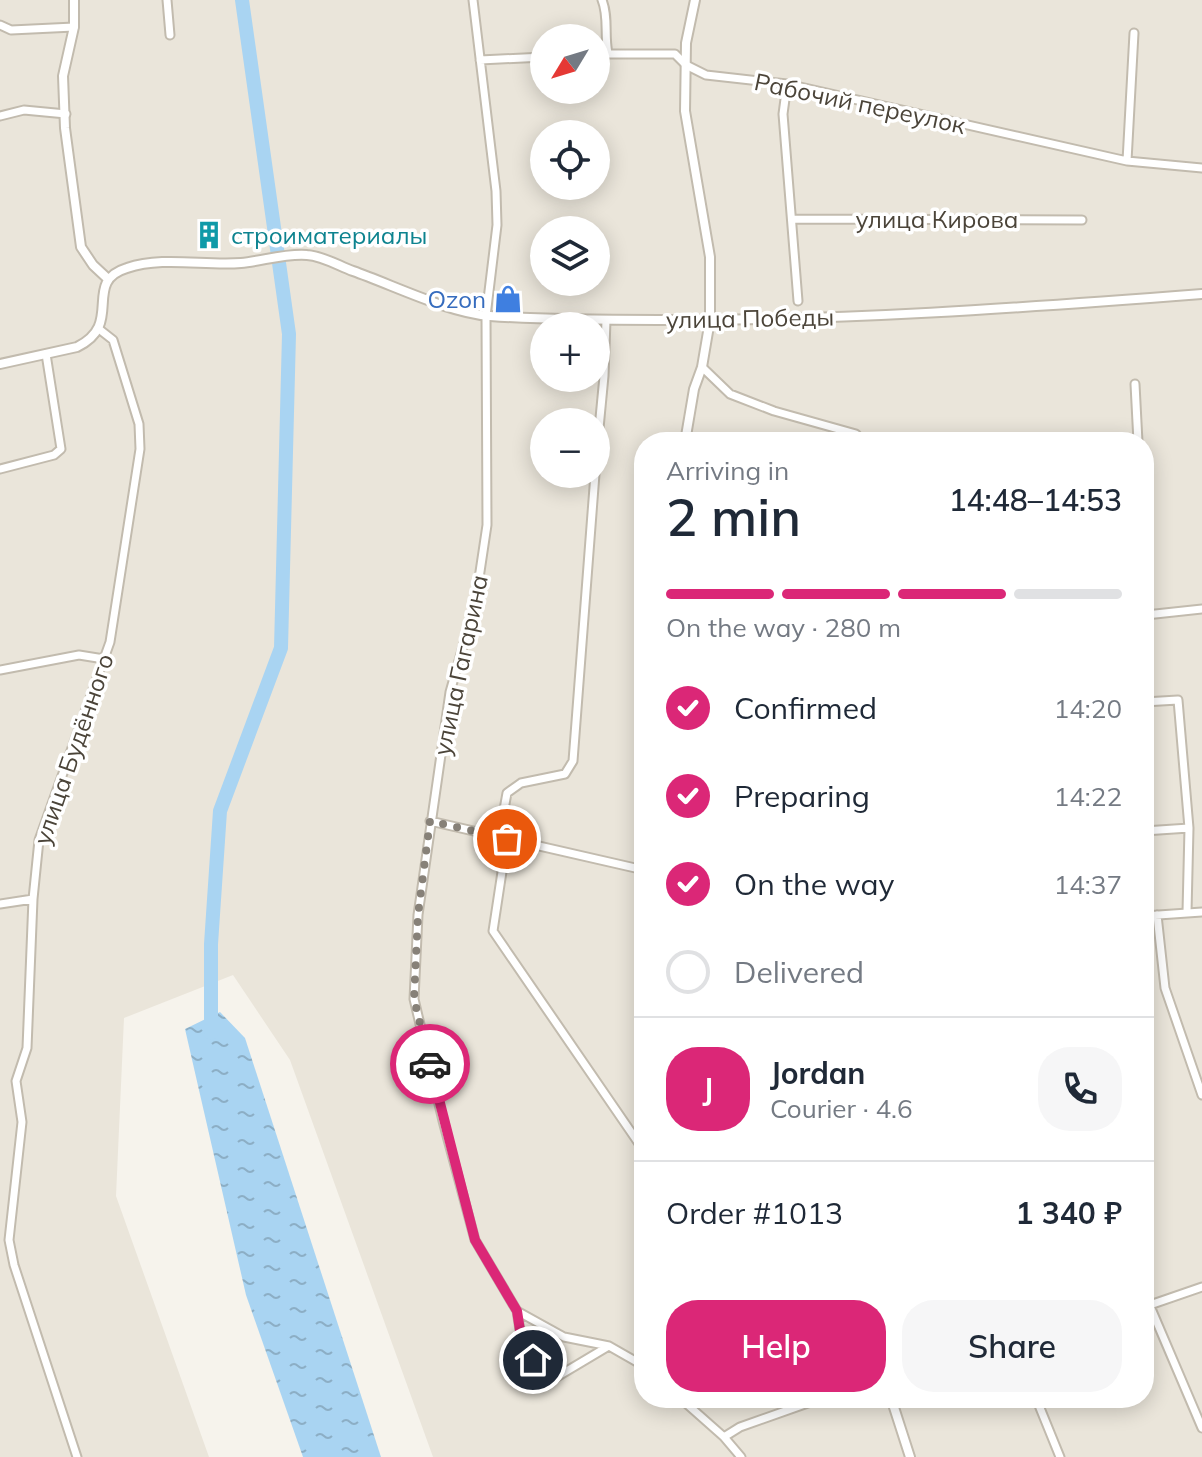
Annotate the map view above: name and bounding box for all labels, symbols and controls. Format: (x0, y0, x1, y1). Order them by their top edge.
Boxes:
north arrow (530, 24, 610, 104)
map controls (530, 24, 610, 488)
street label: Рабочий переулок (752, 66, 968, 140)
button: locate (530, 120, 610, 200)
street label: улица Кирова (856, 204, 1018, 234)
button: layers (530, 216, 610, 296)
building icon: строиматериалы (194, 220, 224, 250)
place label: строиматериалы (231, 220, 427, 250)
place label: Ozon (427, 284, 486, 314)
shop icon: Ozon (493, 284, 523, 314)
street label: улица Победы (666, 302, 834, 334)
button: + (530, 312, 610, 392)
button: − (530, 408, 610, 488)
text: Arriving in (666, 454, 789, 487)
text: 14:48–14:53 (949, 481, 1122, 519)
text: 2 min (666, 484, 801, 549)
street label: улица Гагарина (426, 572, 494, 758)
text: On the way · 280 m (666, 611, 901, 644)
street label: улица Будённого (26, 649, 120, 849)
icon: check (666, 686, 710, 730)
text: Confirmed (734, 689, 877, 727)
text: 14:20 (1054, 692, 1122, 725)
icon: check (666, 774, 710, 818)
text: Preparing (734, 777, 870, 815)
text: 14:22 (1054, 780, 1122, 813)
pin (473, 805, 541, 873)
icon: bag (485, 817, 529, 861)
icon: check (666, 862, 710, 906)
text: On the way (734, 865, 894, 903)
text: 14:37 (1054, 868, 1122, 901)
text: Delivered (734, 953, 864, 991)
courier (390, 1024, 470, 1104)
icon: car (408, 1042, 452, 1086)
button: phone (1038, 1047, 1122, 1131)
text: Jordan (770, 1054, 865, 1092)
text: J (703, 1070, 713, 1108)
text: Courier · 4.6 (770, 1092, 913, 1125)
text: Order #1013 (666, 1194, 843, 1232)
text: 1 340 ₽ (1016, 1194, 1122, 1232)
button: Help (666, 1300, 886, 1392)
button: Share (902, 1300, 1122, 1392)
pin (499, 1326, 567, 1394)
icon: home (511, 1338, 555, 1382)

